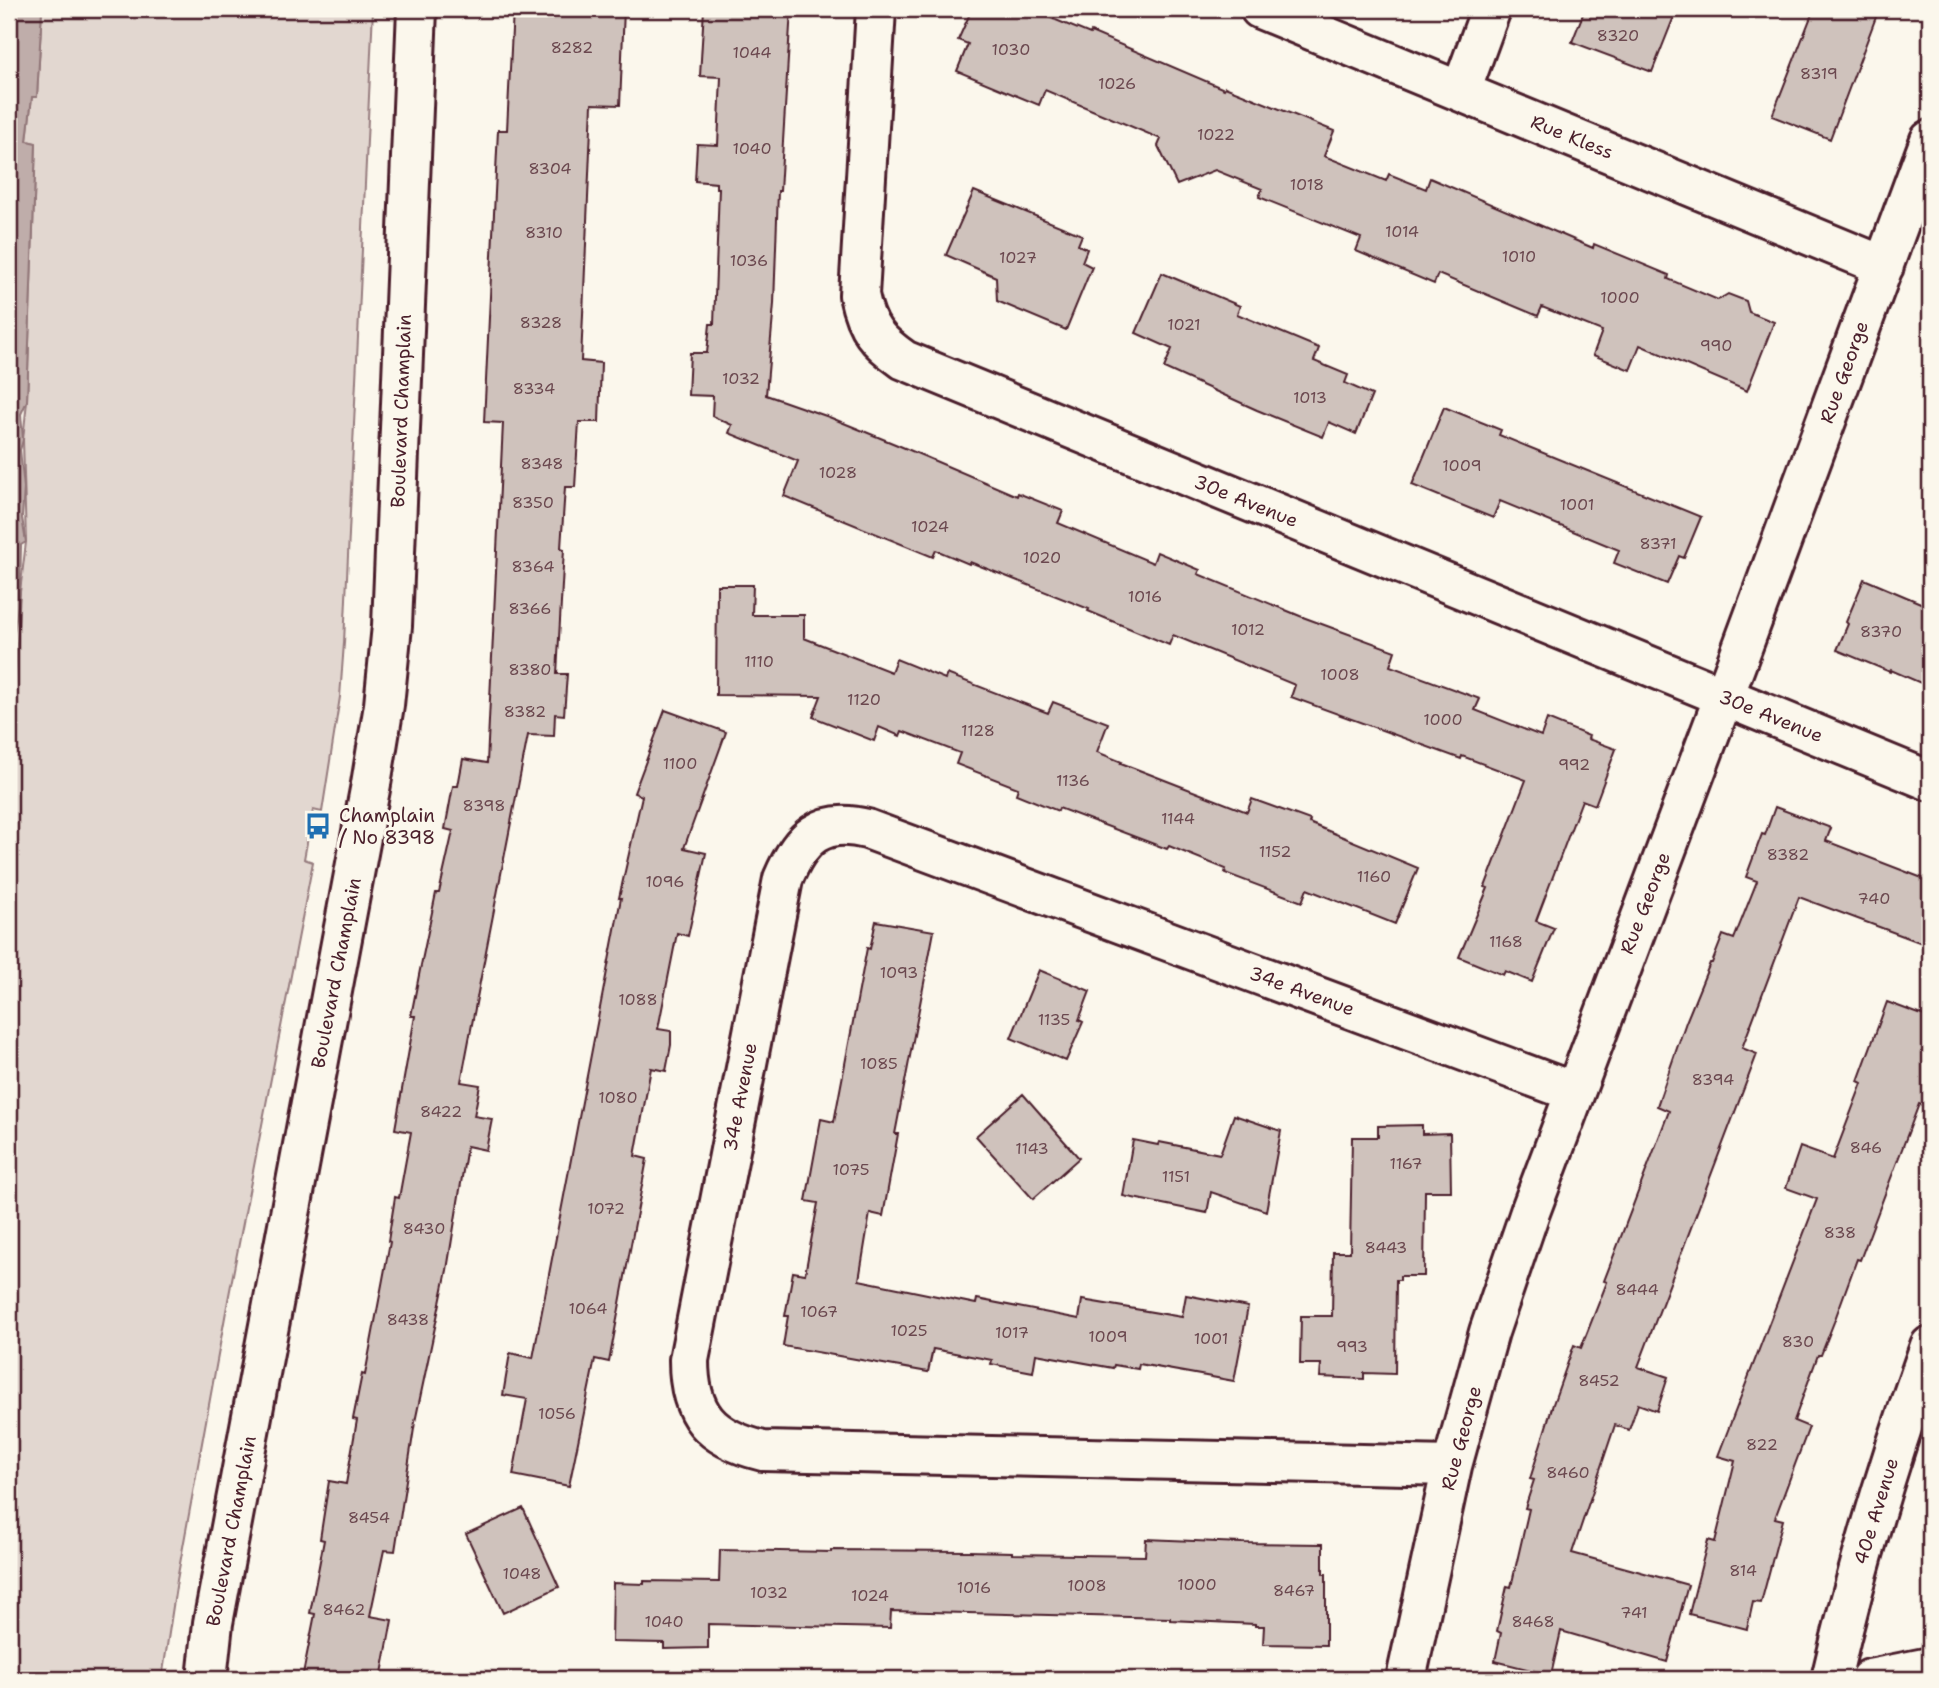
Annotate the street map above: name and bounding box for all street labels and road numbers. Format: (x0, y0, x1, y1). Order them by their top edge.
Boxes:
street label: Rue Kless (1527, 109, 1617, 165)
street label: Boulevard Champlain (385, 314, 417, 508)
street label: Rue George (1814, 317, 1874, 427)
street label: 30e Avenue (1190, 469, 1302, 533)
street label: 30e Avenue (1715, 684, 1827, 748)
street label: Rue George (1614, 848, 1676, 958)
street label: Boulevard Champlain (305, 876, 367, 1070)
street label: 34e Avenue (1246, 960, 1358, 1022)
street label: 34e Avenue (717, 1041, 763, 1153)
street label: Rue George (1435, 1383, 1487, 1493)
street label: Boulevard Champlain (200, 1434, 262, 1628)
street label: 40e Avenue (1848, 1455, 1904, 1567)

